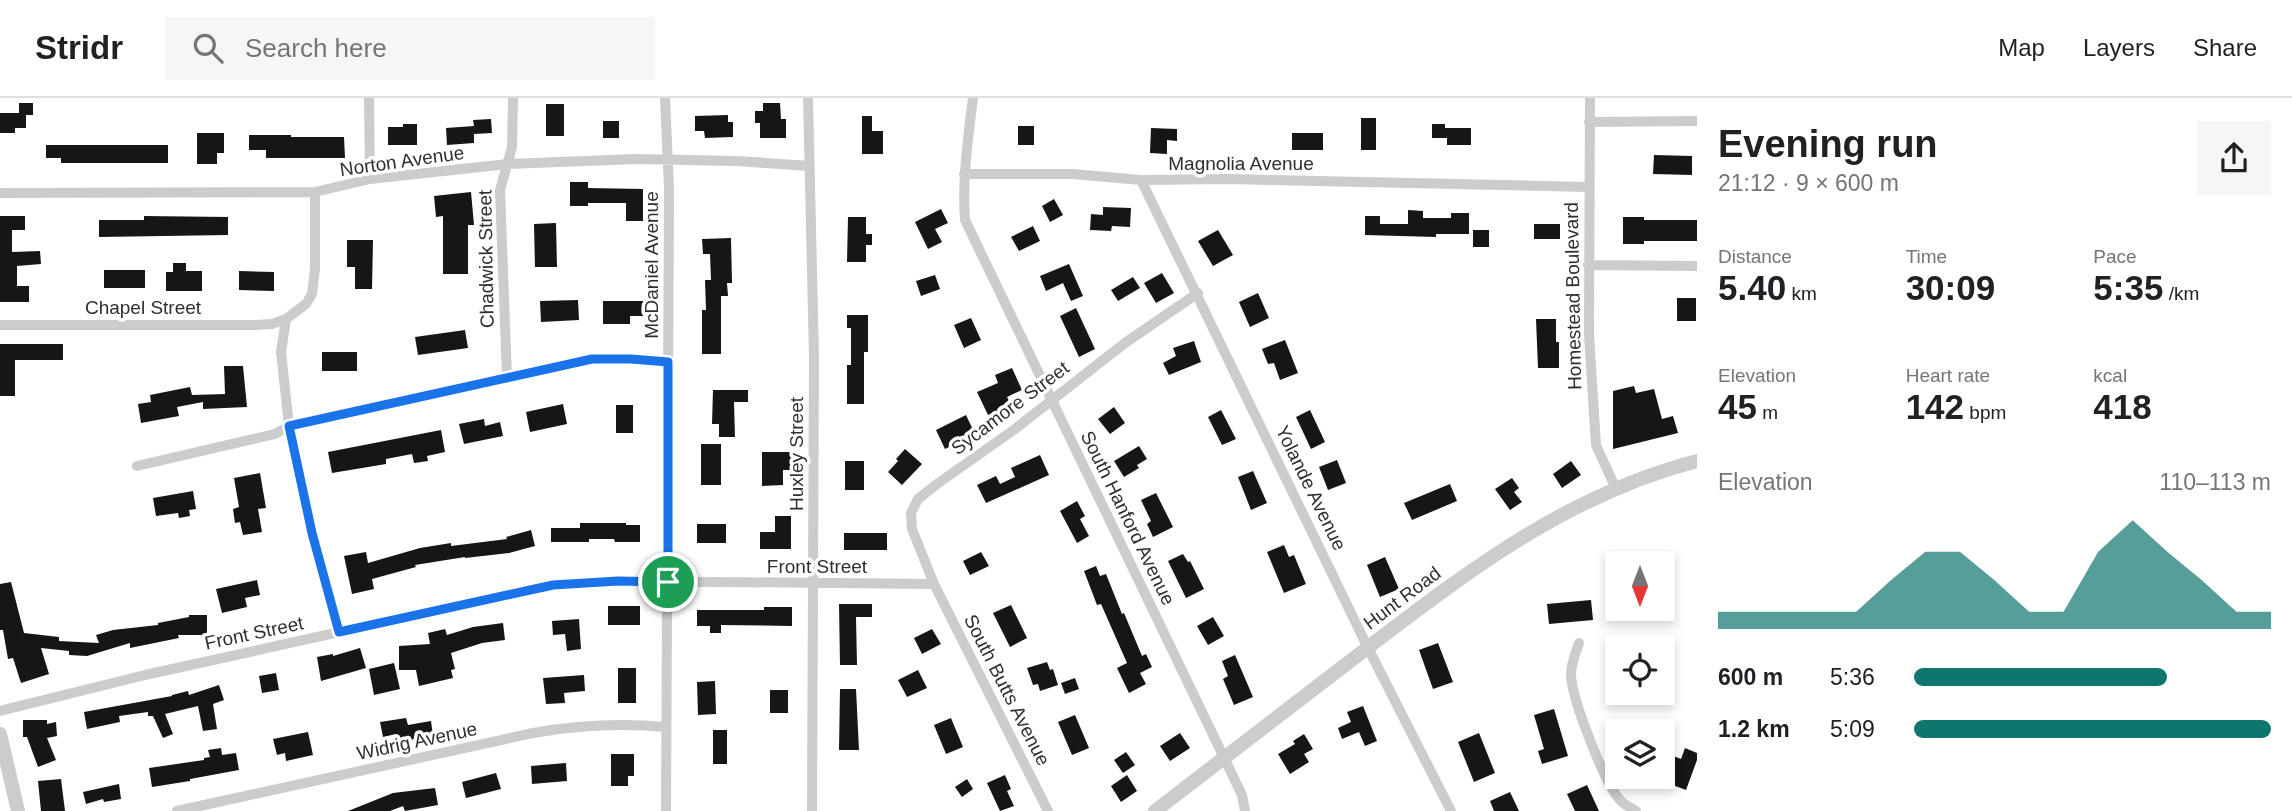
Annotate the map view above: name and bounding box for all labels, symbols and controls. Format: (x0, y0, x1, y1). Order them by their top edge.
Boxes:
search box (165, 17, 655, 80)
text: Stridr (35, 29, 123, 66)
icon: search (189, 29, 227, 67)
text: Search here (245, 33, 387, 63)
text: Map (1998, 34, 2045, 61)
text: Layers (2083, 34, 2155, 61)
text: Share (2193, 34, 2257, 61)
button: share (2197, 121, 2271, 195)
text: Evening run (1718, 123, 1938, 165)
street label: Norton Avenue (338, 142, 466, 180)
street label: Magnolia Avenue (1168, 153, 1314, 174)
text: 21:12 · 9 × 600 m (1718, 170, 1899, 196)
street label: Chadwick Street (474, 189, 498, 328)
street label: McDaniel Avenue (641, 191, 662, 339)
street label: Homestead Boulevard (1561, 202, 1585, 390)
text: Distance (1718, 246, 1792, 267)
text: Time (1906, 246, 1947, 267)
text: Pace (2093, 246, 2137, 267)
text: 5.40 (1718, 268, 1786, 307)
text: 30:09 (1906, 268, 1995, 307)
text: 5:35 (2093, 268, 2163, 307)
text: km (1786, 283, 1817, 304)
text: /km (2163, 283, 2199, 304)
street label: Chapel Street (85, 297, 202, 318)
street label: Sycamore Street (947, 357, 1073, 459)
text: Elevation (1718, 365, 1796, 386)
text: Heart rate (1906, 365, 1990, 386)
text: kcal (2093, 365, 2127, 386)
text: 45 (1718, 387, 1757, 426)
text: 142 (1906, 387, 1964, 426)
text: 418 (2093, 387, 2152, 426)
street label: Huxley Street (786, 396, 807, 511)
text: m (1757, 402, 1778, 423)
text: bpm (1964, 402, 2006, 423)
street label: Yolande Avenue (1272, 422, 1350, 554)
street label: South Hanford Avenue (1077, 428, 1179, 608)
text: Elevation (1718, 469, 1813, 495)
text: 110–113 m (2159, 469, 2271, 495)
north arrow (1605, 551, 1675, 621)
map controls (1605, 551, 1675, 789)
pin (638, 552, 698, 612)
street label: Front Street (767, 556, 868, 577)
street label: Hunt Road (1359, 562, 1445, 634)
icon: arrive (649, 563, 687, 601)
street label: South Butts Avenue (960, 611, 1054, 769)
street label: Front Street (203, 612, 306, 654)
button: locate (1605, 635, 1675, 705)
text: 600 m (1718, 664, 1783, 690)
text: 5:36 (1830, 664, 1875, 690)
text: 1.2 km (1718, 716, 1790, 742)
text: 5:09 (1830, 716, 1875, 742)
street label: Widrig Avenue (355, 718, 479, 764)
button: layers (1605, 719, 1675, 789)

